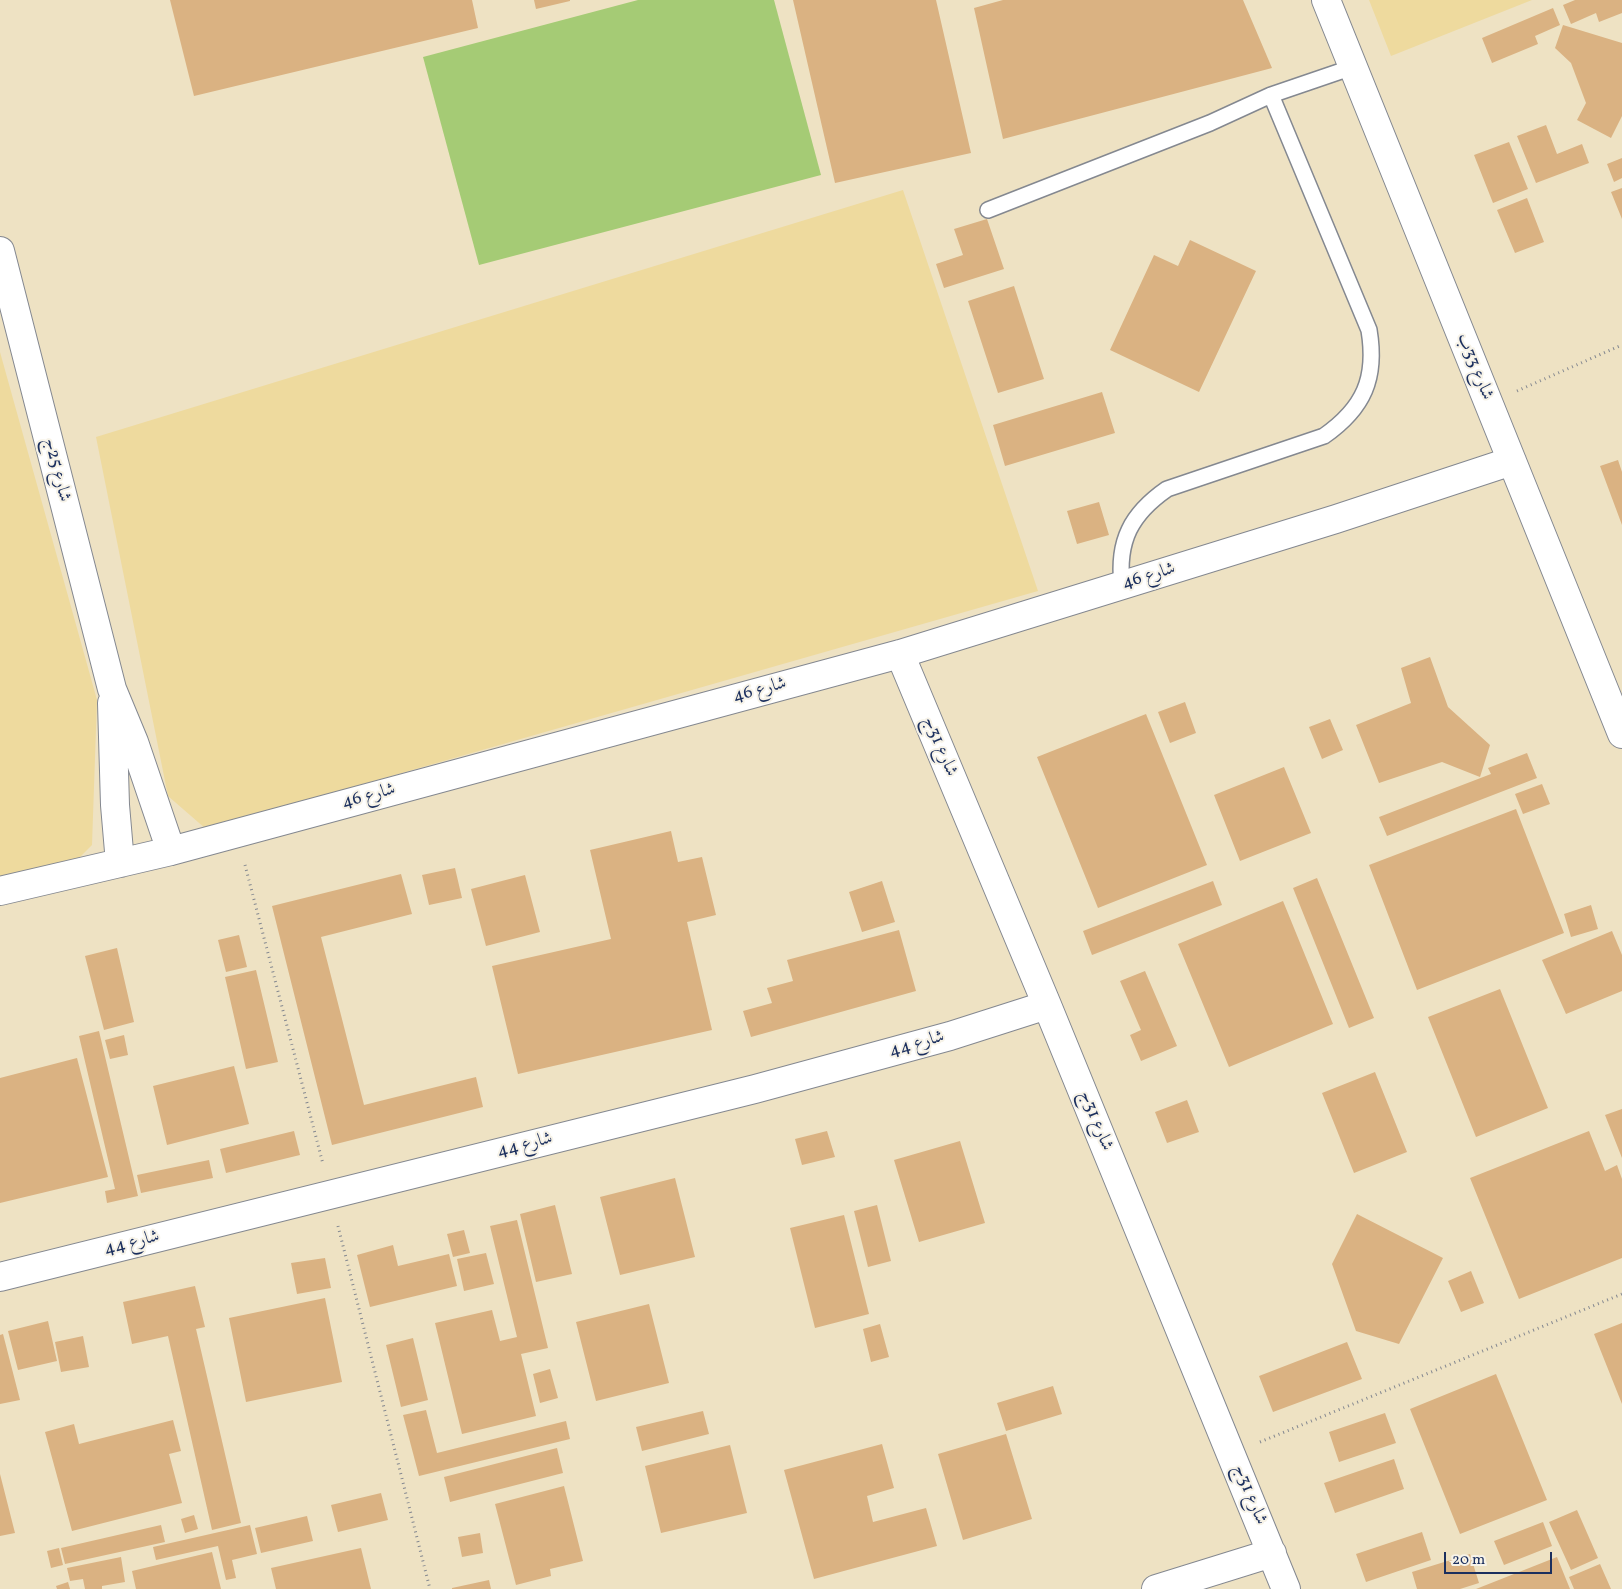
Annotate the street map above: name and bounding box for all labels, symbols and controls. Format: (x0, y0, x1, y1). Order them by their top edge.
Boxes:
street label: شارع 33ب (1451, 331, 1497, 403)
street label: شارع 25ج (38, 436, 74, 504)
street label: شارع 46 (1120, 559, 1178, 595)
street label: شارع 46 (731, 674, 789, 708)
street label: شارع 31ج (917, 714, 961, 780)
street label: شارع 46 (340, 780, 398, 814)
street label: شارع 44 (887, 1027, 947, 1063)
street label: شارع 31ج (1073, 1088, 1117, 1154)
street label: شارع 44 (495, 1129, 555, 1163)
street label: شارع 44 (102, 1227, 162, 1261)
street label: شارع 31ج (1227, 1462, 1271, 1528)
scale bar (1447, 1542, 1554, 1574)
text: 20 m (1452, 1550, 1485, 1571)

